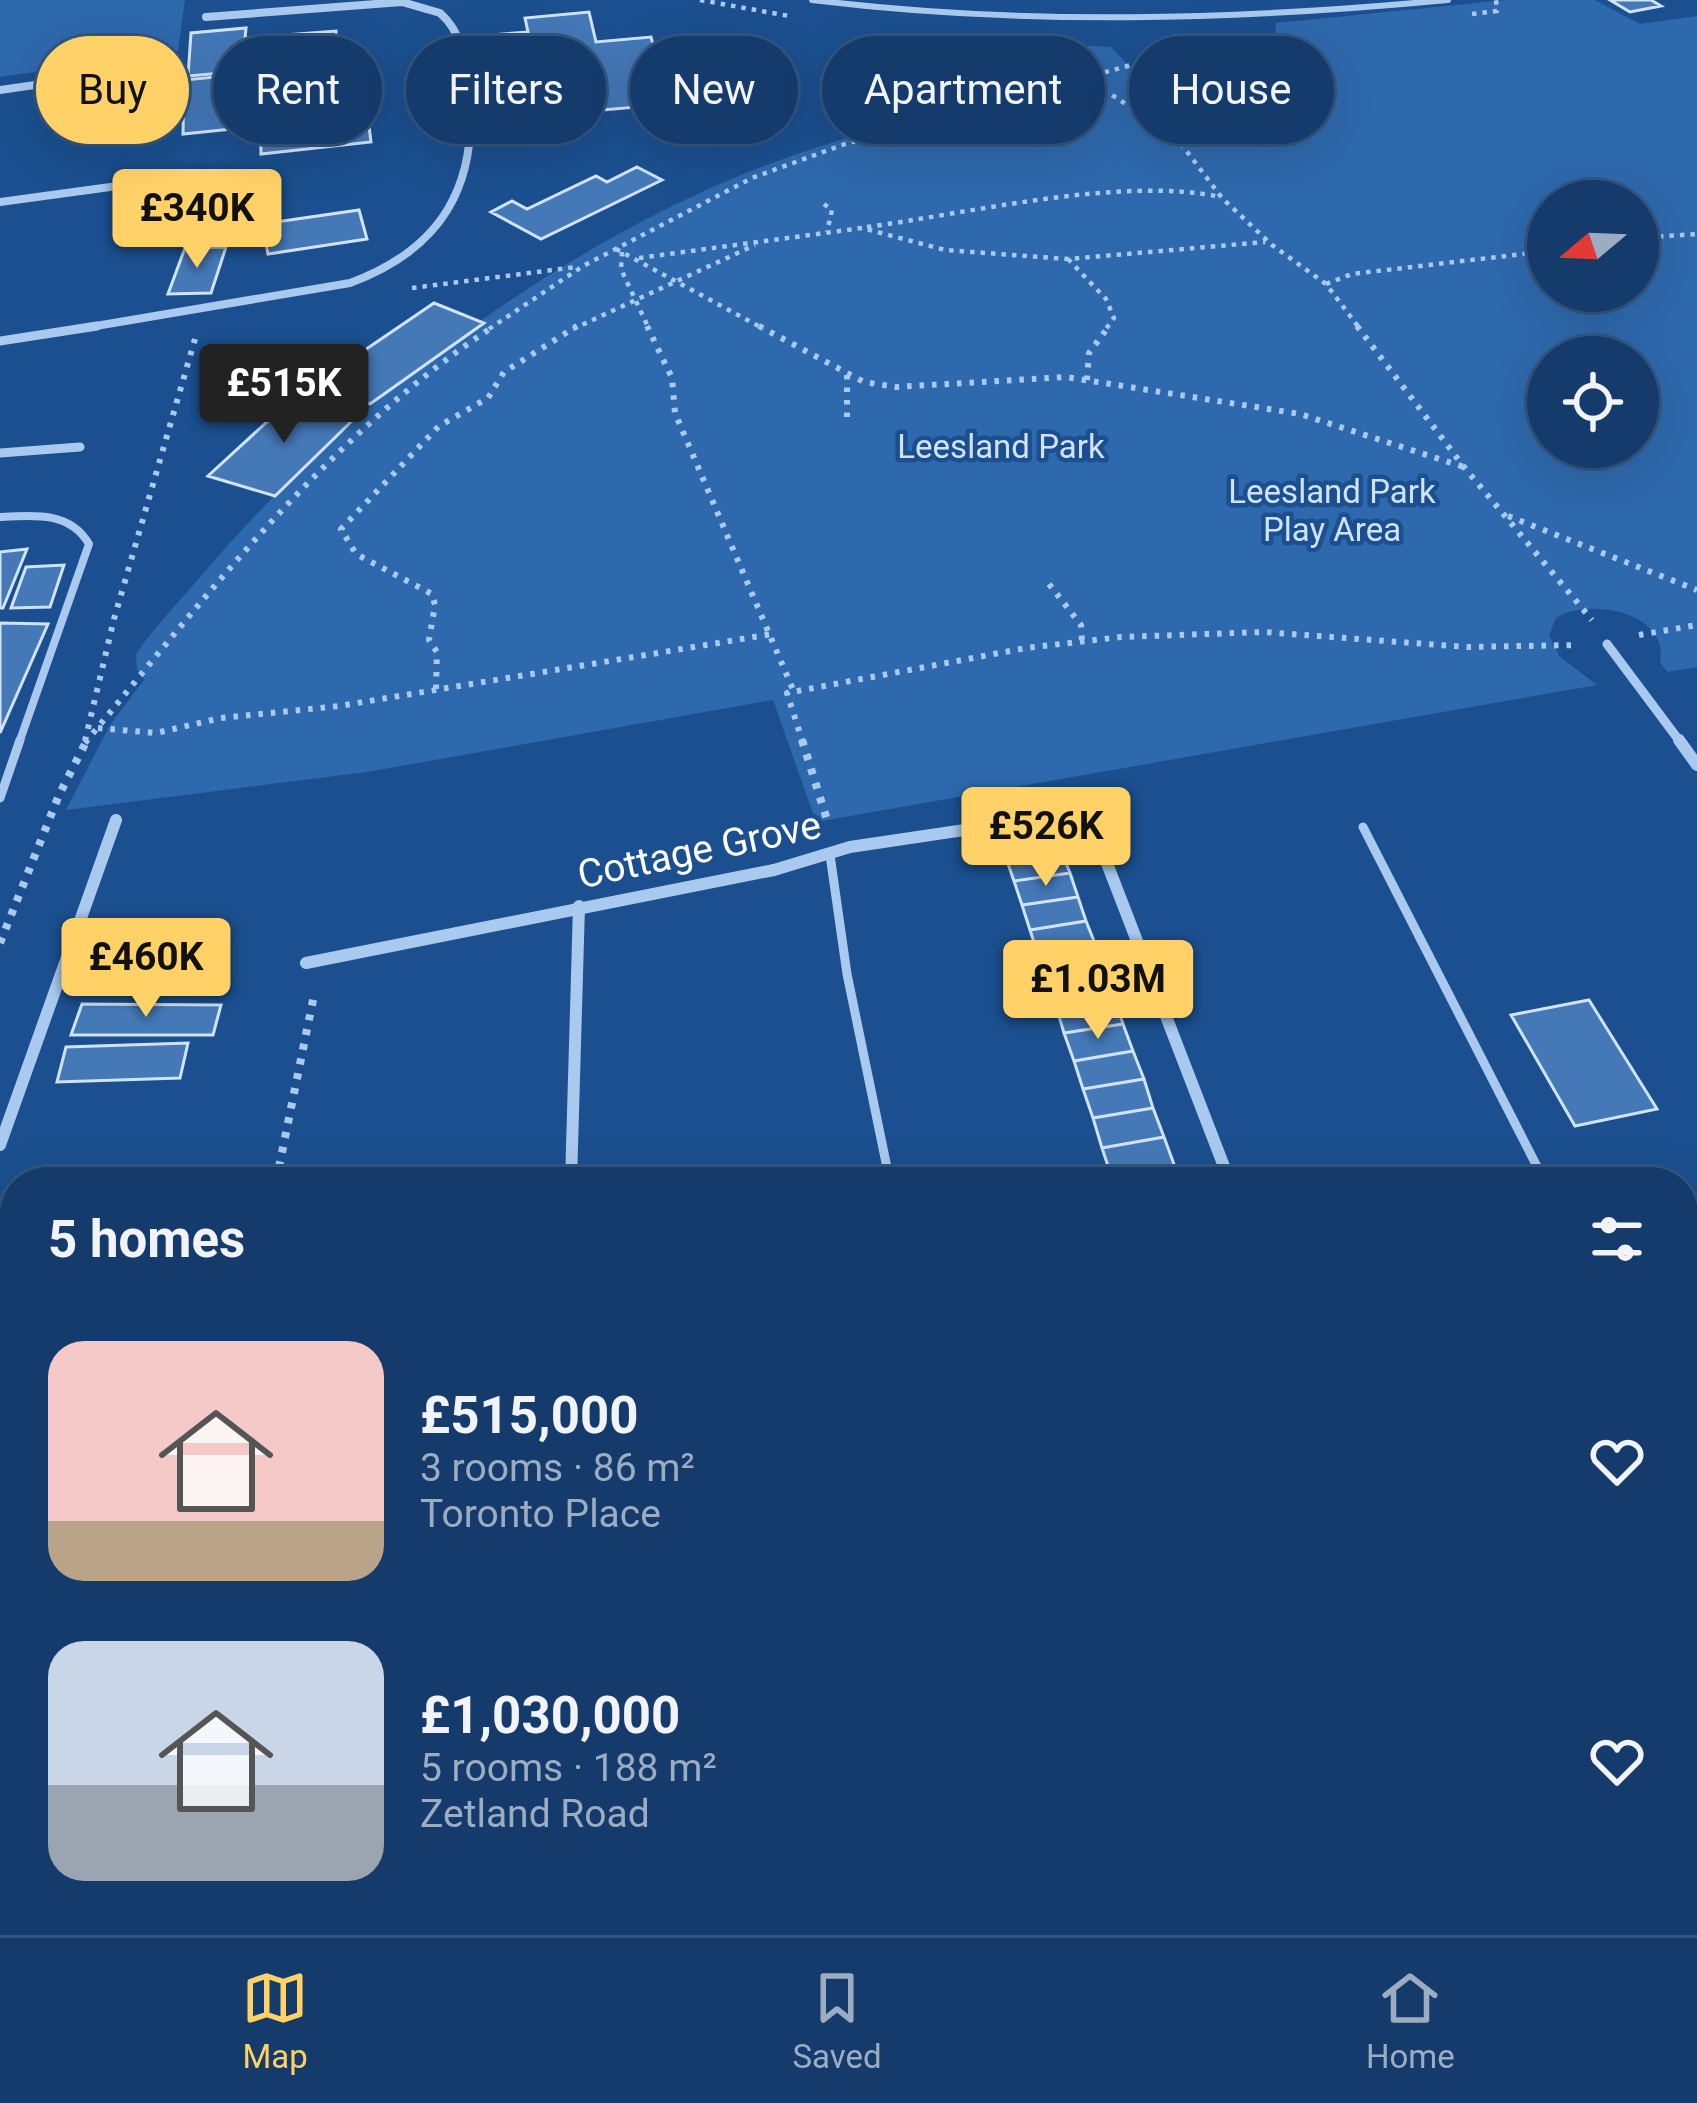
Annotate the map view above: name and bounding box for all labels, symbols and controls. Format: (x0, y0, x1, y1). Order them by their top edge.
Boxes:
chip: Buy (36, 36, 189, 144)
chip: Rent (213, 36, 382, 144)
chip: Filters (406, 36, 606, 144)
chip: New (630, 36, 798, 144)
chip: Apartment (822, 36, 1105, 144)
chip: House (1129, 36, 1334, 144)
pin: £340K (113, 169, 281, 271)
north arrow (1527, 180, 1659, 312)
map controls (1527, 180, 1659, 468)
text: £340K (139, 185, 255, 231)
button: locate (1527, 336, 1659, 468)
pin: £515K (200, 344, 368, 446)
text: £515K (226, 360, 342, 406)
park label: Leesland Park (897, 427, 1105, 466)
park label: Leesland Park Play Area (1228, 472, 1436, 549)
pin: £526K (962, 787, 1130, 889)
street label: Cottage Grove (573, 802, 825, 898)
text: £526K (988, 803, 1104, 849)
pin: £460K (62, 918, 230, 1020)
text: £460K (88, 934, 204, 980)
pin: £1.03M (1000, 940, 1196, 1042)
text: £1.03M (1030, 956, 1166, 1002)
icon: filters (1584, 1206, 1650, 1272)
text: 5 homes (48, 1210, 245, 1269)
text: £515,000 (420, 1386, 638, 1445)
icon: home (144, 1389, 288, 1533)
icon: heart (1584, 1428, 1650, 1494)
text: 3 rooms · 86 m² (420, 1445, 695, 1491)
text: Toronto Place (420, 1491, 661, 1537)
text: £1,030,000 (420, 1686, 680, 1745)
icon: home (144, 1689, 288, 1833)
icon: heart (1584, 1728, 1650, 1794)
text: 5 rooms · 188 m² (420, 1745, 717, 1791)
text: Zetland Road (420, 1791, 650, 1837)
tab: Map (242, 1965, 308, 2076)
tab: Saved (792, 1965, 882, 2076)
tab: Home (1366, 1965, 1455, 2076)

